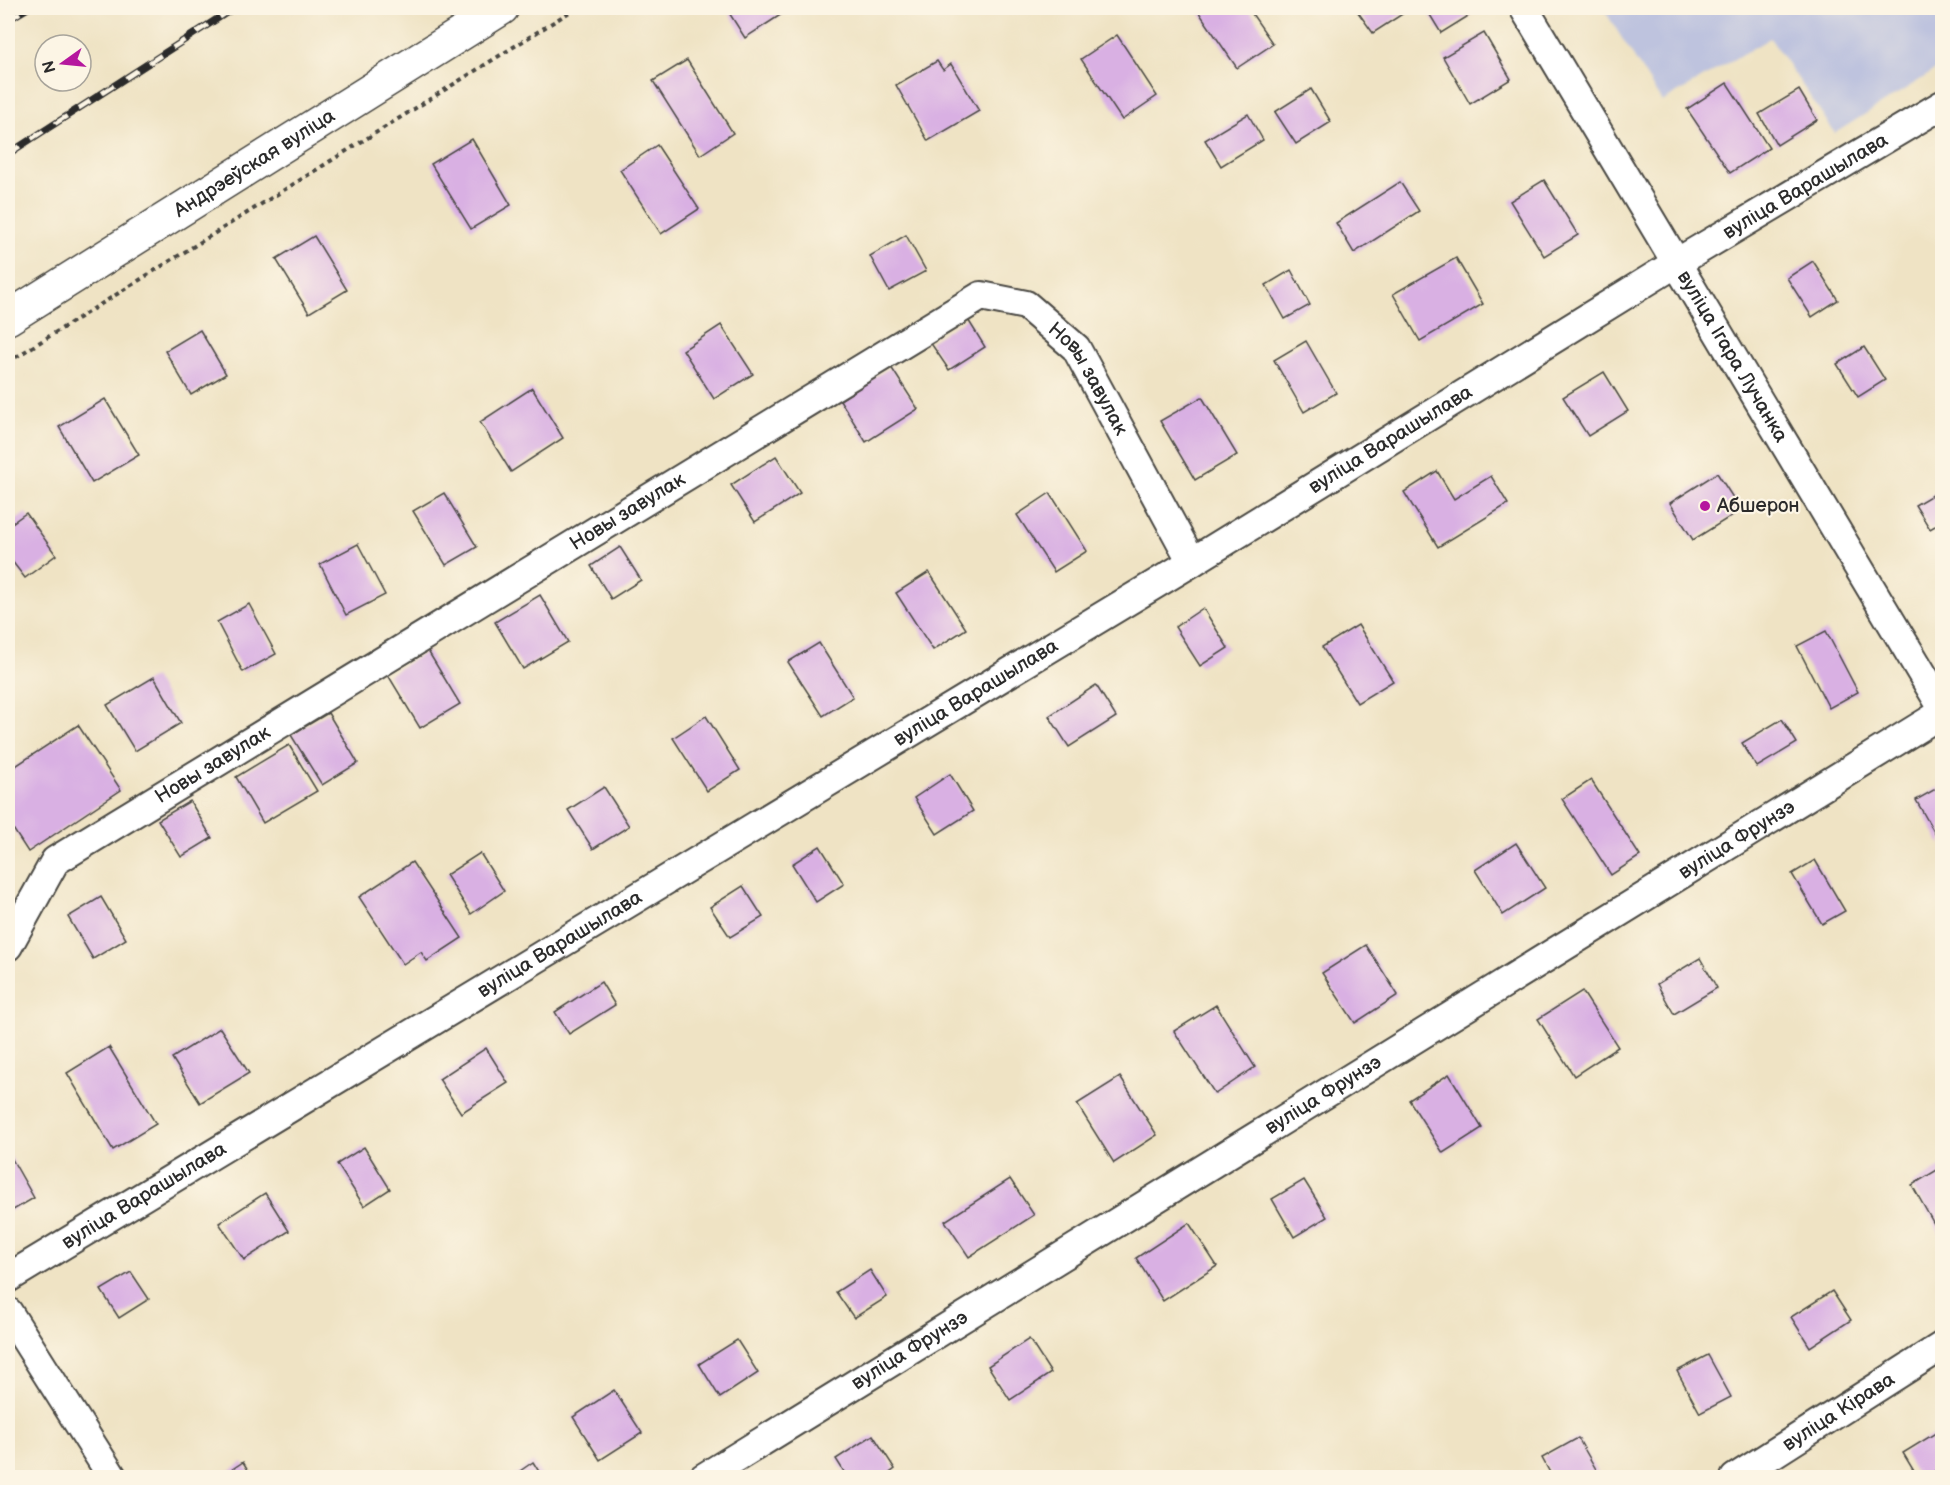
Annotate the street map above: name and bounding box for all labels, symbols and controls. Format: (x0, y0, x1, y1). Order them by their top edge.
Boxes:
north arrow (33, 33, 93, 93)
text: N (39, 58, 61, 75)
street label: Андрэеўская вуліца (169, 104, 340, 223)
street label: вуліца Варашылава (1718, 128, 1892, 245)
street label: вуліца Ігара Лучанка (1672, 266, 1793, 447)
street label: Новы завулак (1043, 317, 1133, 440)
street label: вуліца Варашылава (1304, 380, 1477, 499)
street label: Новы завулак (566, 467, 690, 556)
place label: Абшерон (1716, 494, 1800, 518)
marker: Абшерон (1698, 499, 1712, 513)
street label: вуліца Варашылава (889, 634, 1063, 752)
street label: Новы завулак (151, 720, 275, 809)
street label: вуліца Фрунзэ (1674, 795, 1799, 885)
street label: вуліца Варашылава (473, 885, 647, 1003)
street label: вуліца Фрунзэ (1261, 1050, 1386, 1140)
street label: вуліца Варашылава (57, 1137, 231, 1255)
street label: вуліца Фрунзэ (847, 1305, 972, 1395)
street label: вуліца Кірава (1778, 1367, 1899, 1456)

